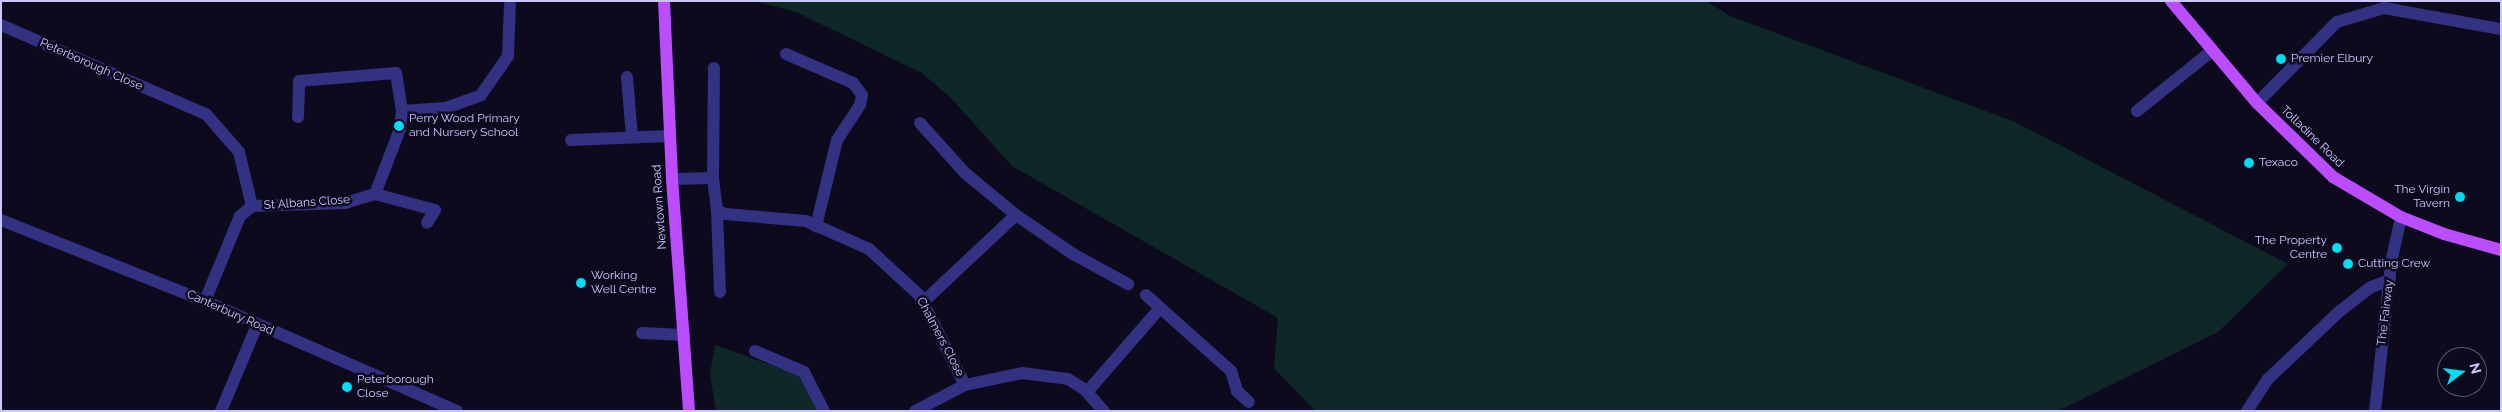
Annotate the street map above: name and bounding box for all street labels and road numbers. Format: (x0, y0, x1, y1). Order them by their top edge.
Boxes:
street label: Peterborough Close (37, 36, 145, 94)
street label: Tolladine Road (2277, 103, 2347, 171)
street label: Newtown Road (650, 164, 670, 250)
street label: St Albans Close (263, 193, 351, 213)
street label: The Fairway (2375, 279, 2397, 347)
street label: Canterbury Road (184, 287, 276, 339)
street label: Chalmers Close (913, 295, 967, 379)

